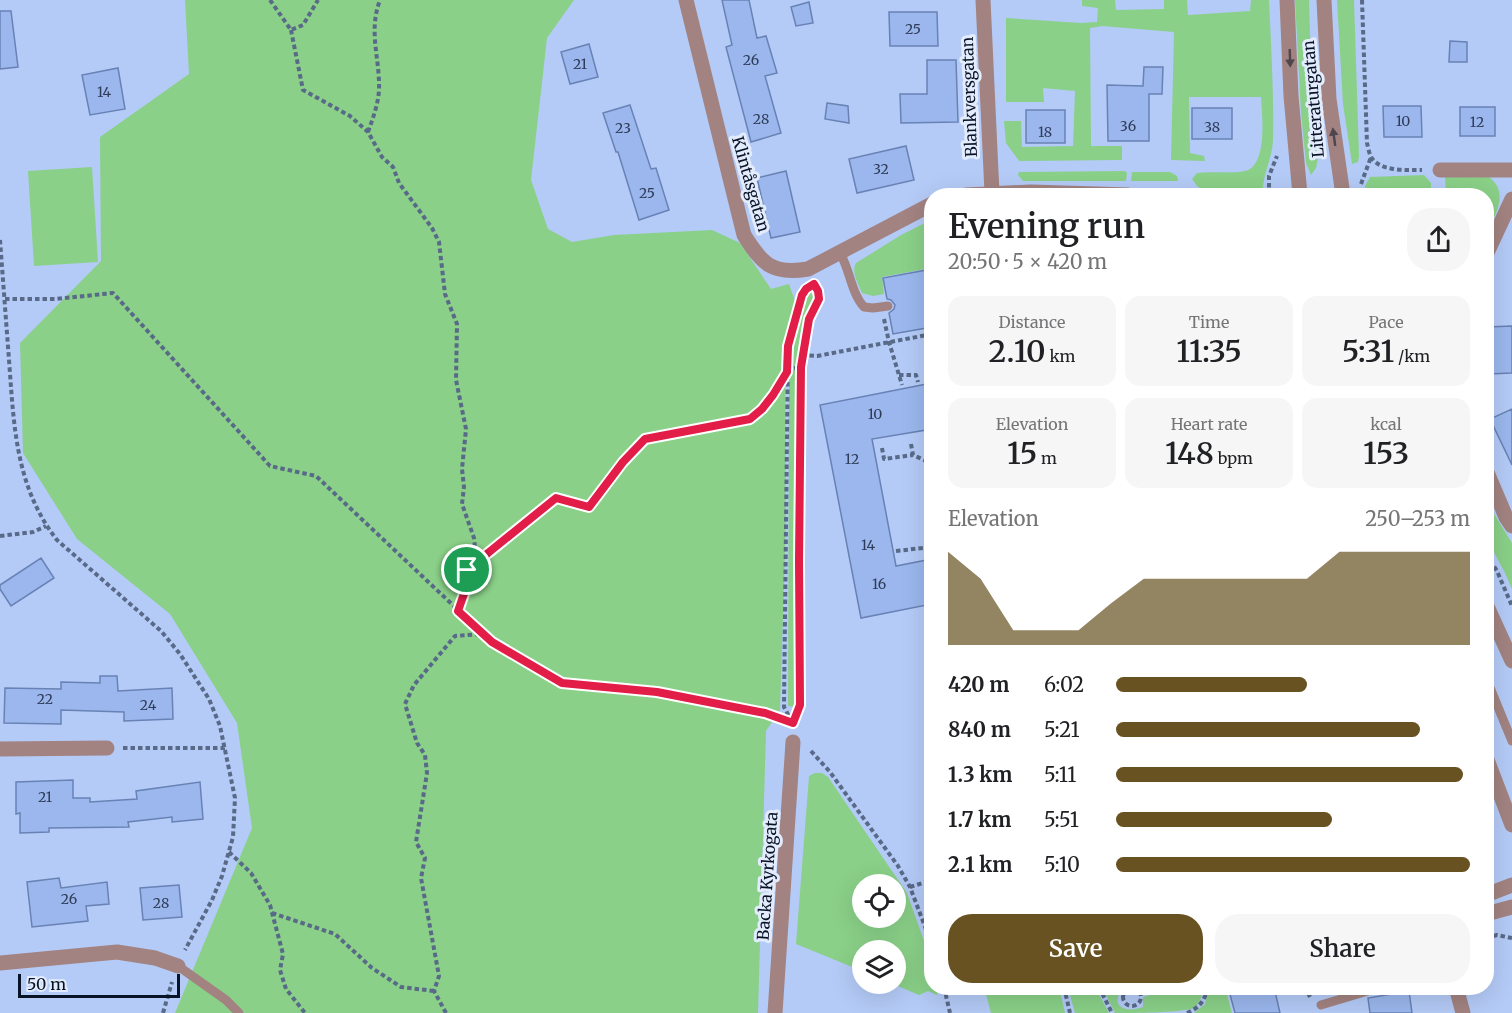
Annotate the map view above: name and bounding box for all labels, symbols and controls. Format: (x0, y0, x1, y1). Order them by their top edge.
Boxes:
house number: 25 (905, 20, 921, 38)
street label: Blankversgatan (957, 36, 981, 158)
street label: Litteraturgatan (1298, 39, 1328, 158)
one-way arrow (1285, 49, 1294, 68)
house number: 26 (743, 51, 759, 69)
house number: 21 (573, 55, 587, 73)
house number: 14 (97, 83, 111, 101)
house number: 28 (753, 110, 769, 128)
house number: 10 (1396, 112, 1410, 130)
house number: 12 (1470, 113, 1484, 131)
house number: 36 (1120, 117, 1136, 135)
house number: 38 (1204, 118, 1220, 136)
house number: 23 (615, 119, 631, 137)
house number: 18 (1038, 123, 1052, 141)
one-way arrow (1329, 128, 1338, 147)
street label: Klintåsgatan (728, 134, 774, 234)
house number: 32 (873, 160, 889, 178)
house number: 25 (639, 184, 655, 202)
text: Evening run (948, 206, 1145, 247)
button: share (1407, 208, 1470, 271)
text: 20:50 · 5 × 420 m (948, 249, 1107, 274)
text: Distance (999, 312, 1065, 332)
text: Time (1189, 312, 1229, 332)
text: Pace (1369, 312, 1404, 332)
text: 2.10 (988, 332, 1046, 370)
text: 11:35 (1176, 332, 1242, 370)
text: 5:31 (1342, 332, 1394, 370)
text: km (1046, 346, 1076, 366)
text: /km (1394, 346, 1430, 366)
house number: 10 (868, 405, 882, 423)
text: Elevation (996, 414, 1068, 434)
text: Heart rate (1171, 414, 1247, 434)
text: kcal (1370, 414, 1402, 434)
text: 15 (1007, 434, 1037, 472)
text: 148 (1165, 434, 1214, 472)
text: 153 (1363, 434, 1409, 472)
text: m (1037, 448, 1057, 468)
text: bpm (1214, 448, 1253, 468)
house number: 12 (845, 450, 859, 468)
text: Elevation (948, 506, 1039, 531)
text: 250–253 m (1365, 506, 1470, 531)
house number: 14 (861, 536, 875, 554)
pin (441, 544, 492, 595)
icon: arrive (450, 553, 483, 586)
house number: 16 (872, 575, 886, 593)
text: 420 m (948, 672, 1009, 697)
text: 6:02 (1044, 672, 1084, 697)
house number: 22 (37, 690, 53, 708)
house number: 24 (140, 696, 157, 714)
text: 840 m (948, 717, 1011, 742)
text: 5:21 (1044, 717, 1080, 742)
text: 1.3 km (948, 762, 1012, 787)
text: 5:11 (1044, 762, 1076, 787)
house number: 21 (38, 788, 52, 806)
text: 1.7 km (948, 807, 1011, 832)
text: 5:51 (1044, 807, 1079, 832)
street label: Backa Kyrkogata (753, 811, 782, 941)
text: 2.1 km (948, 852, 1012, 877)
text: 5:10 (1044, 852, 1080, 877)
map controls (852, 874, 906, 994)
button: locate (852, 874, 906, 928)
house number: 26 (61, 890, 77, 908)
house number: 28 (153, 894, 169, 912)
button: Save (948, 914, 1203, 983)
button: Share (1215, 914, 1470, 983)
button: layers (852, 940, 906, 994)
scale bar (18, 971, 180, 998)
text: 50 m (27, 974, 66, 994)

